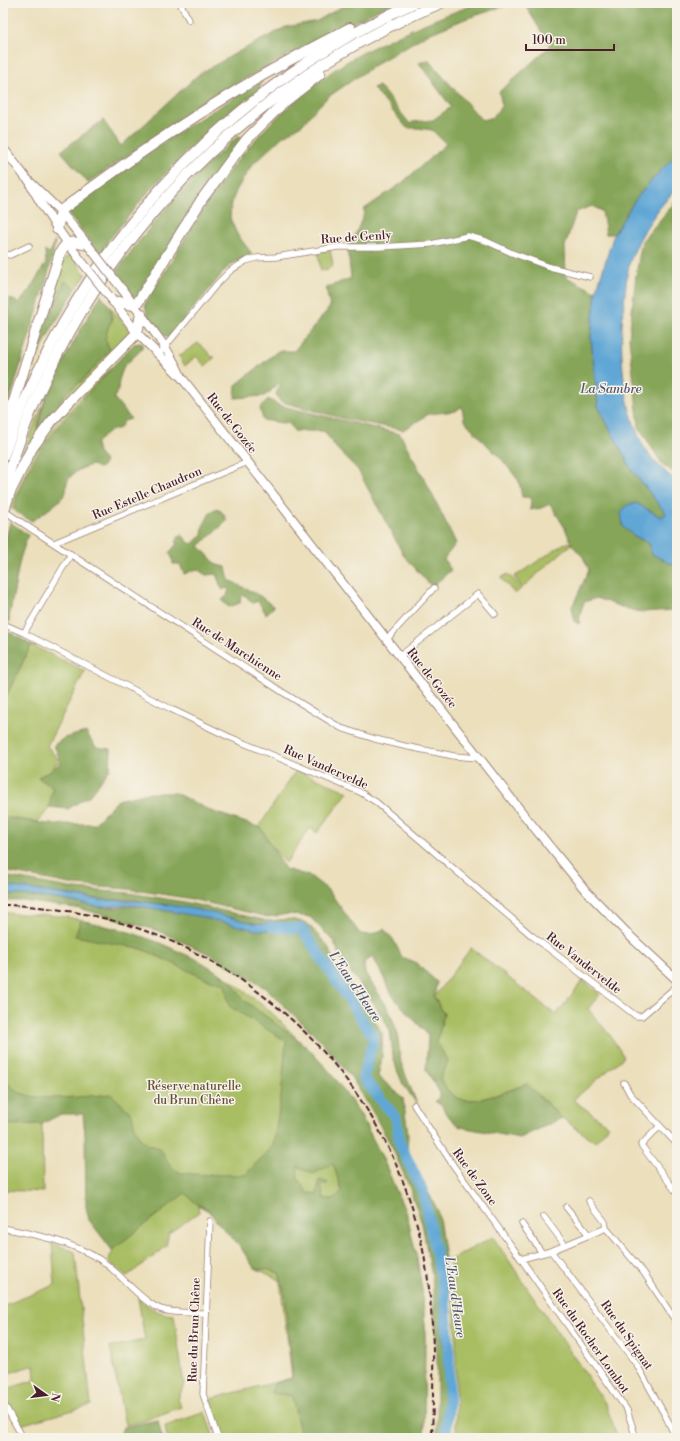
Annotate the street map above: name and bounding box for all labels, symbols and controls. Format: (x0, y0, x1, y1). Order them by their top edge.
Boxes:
scale bar (526, 26, 614, 52)
text: 100 m (532, 33, 566, 48)
street label: Rue de Genly (320, 228, 392, 247)
water label: La Sambre (580, 381, 641, 397)
street label: Rue de Gozée (203, 390, 260, 456)
street label: Rue Estelle Chaudron (90, 464, 204, 523)
street label: Rue de Marchienne (189, 615, 285, 684)
street label: Rue de Gozée (403, 645, 460, 711)
street label: Rue Vandervelde (281, 742, 371, 793)
street label: Rue Vandervelde (543, 929, 624, 997)
water label: L'Eau d'Heure (325, 947, 385, 1025)
park label: Réserve naturelle du Brun Chêne (147, 1079, 241, 1108)
street label: Rue de Zone (449, 1146, 500, 1209)
water label: L'Eau d'Heure (441, 1255, 469, 1339)
street label: Rue du Brun Chêne (185, 1277, 204, 1383)
street label: Rue du Rocher Lombot (549, 1286, 633, 1397)
street label: Rue du Spignat (597, 1298, 656, 1373)
north arrow (26, 1375, 66, 1415)
text: N (47, 1391, 63, 1403)

